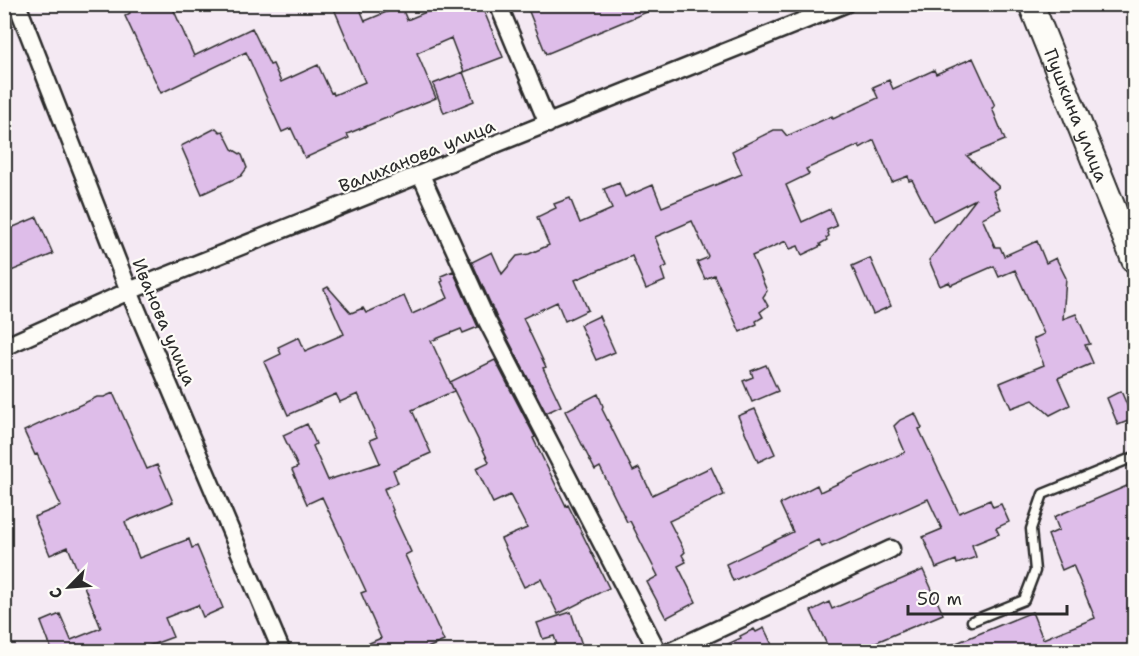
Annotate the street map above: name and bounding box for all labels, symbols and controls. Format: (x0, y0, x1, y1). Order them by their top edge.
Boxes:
street label: Пушкина улица (1038, 45, 1113, 185)
street label: Валиханова улица (335, 114, 499, 198)
street label: Иванова улица (126, 255, 202, 389)
north arrow (39, 557, 99, 617)
scale bar (908, 578, 1067, 616)
text: С (44, 584, 67, 602)
text: 50 m (917, 587, 962, 611)

